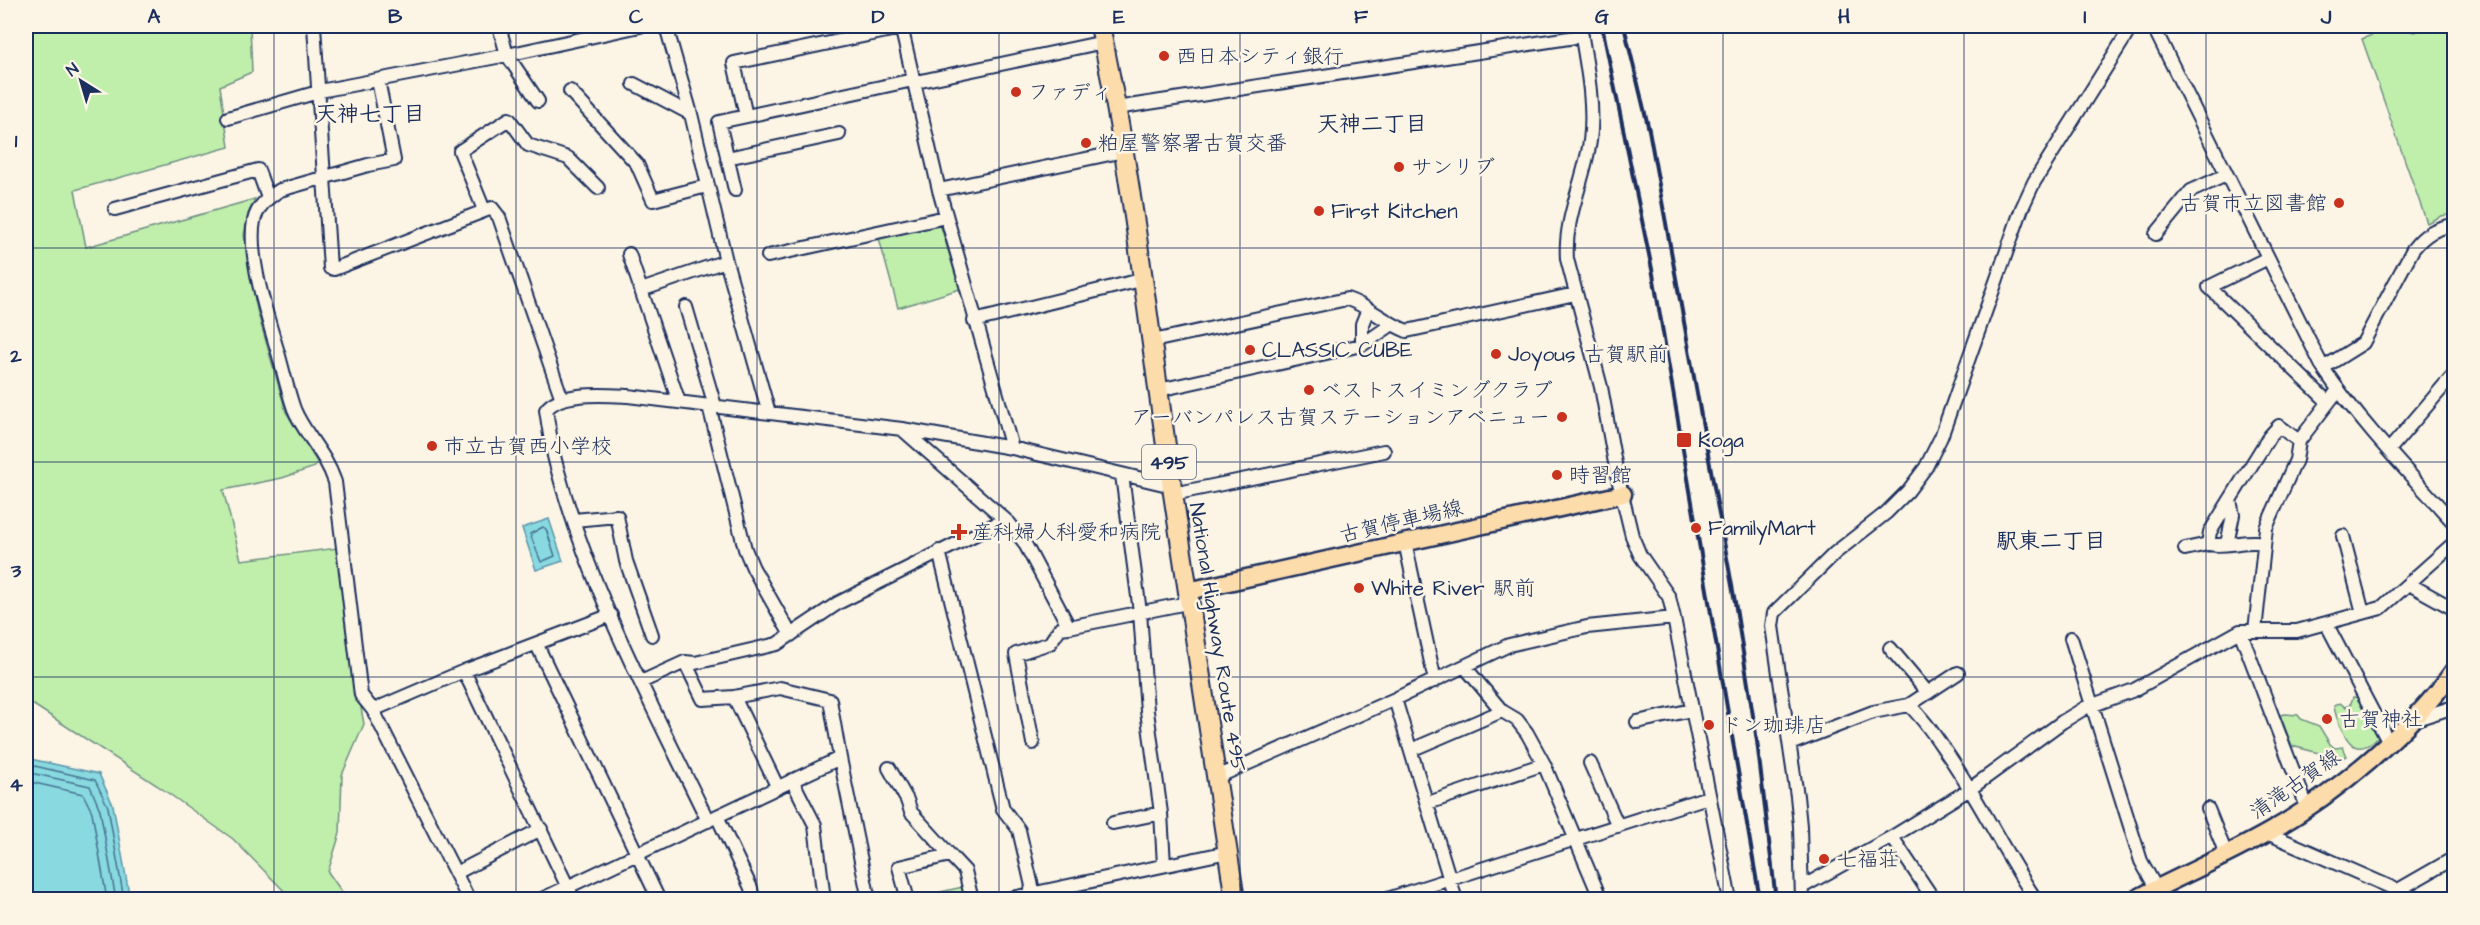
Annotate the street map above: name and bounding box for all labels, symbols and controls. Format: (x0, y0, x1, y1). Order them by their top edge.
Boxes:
text: A (148, 3, 161, 31)
text: B (388, 3, 403, 31)
text: C (629, 3, 644, 31)
text: D (872, 3, 885, 31)
text: E (1113, 3, 1125, 31)
text: F (1354, 3, 1369, 31)
text: G (1595, 3, 1609, 31)
text: H (1838, 3, 1850, 31)
text: I (2083, 3, 2087, 31)
text: J (2320, 3, 2332, 31)
place label: 西日本シティ銀行 (1176, 42, 1344, 71)
marker: 西日本シティ銀行 (1157, 49, 1171, 63)
north arrow (51, 51, 111, 111)
text: N (62, 58, 83, 82)
place label: ファディ (1028, 78, 1112, 107)
marker: ファディ (1009, 85, 1023, 99)
district label: 天神七丁目 (315, 99, 425, 130)
district label: 天神二丁目 (1317, 109, 1427, 140)
text: 1 (15, 127, 18, 155)
place label: 粕屋警察署古賀交番 (1098, 129, 1287, 158)
marker: 粕屋警察署古賀交番 (1079, 136, 1093, 150)
place label: サンリブ (1411, 153, 1495, 182)
marker: サンリブ (1392, 160, 1406, 174)
place label: 古賀市立図書館 (2180, 189, 2327, 218)
marker: 古賀市立図書館 (2332, 196, 2346, 210)
place label: First Kitchen (1331, 197, 1458, 226)
marker: First Kitchen (1312, 204, 1326, 218)
place label: CLASSIC CUBE (1262, 336, 1413, 365)
place label: Joyous 古賀駅前 (1508, 340, 1668, 371)
text: 2 (9, 342, 22, 370)
marker: CLASSIC CUBE (1243, 343, 1257, 357)
marker: Joyous 古賀駅前 (1489, 347, 1503, 361)
place label: ベストスイミングクラブ (1321, 376, 1553, 405)
marker: ベストスイミングクラブ (1302, 383, 1316, 397)
place label: アーバンパレス古賀ステーションアベニュー (1131, 403, 1550, 432)
marker: アーバンパレス古賀ステーションアベニュー (1555, 410, 1569, 424)
place label: Koga (1698, 426, 1744, 457)
marker: Koga (1675, 431, 1693, 449)
place label: 市立古賀西小学校 (444, 432, 612, 461)
marker: 市立古賀西小学校 (425, 439, 439, 453)
road number: 495 (1142, 445, 1196, 479)
place label: 時習館 (1569, 461, 1632, 490)
marker: 時習館 (1550, 468, 1564, 482)
street label: 古賀停車場線 (1336, 493, 1466, 550)
street label: National Highway Route 495 (1180, 501, 1253, 774)
place label: FamilyMart (1708, 514, 1816, 545)
place label: 産科婦人科愛和病院 (972, 518, 1161, 547)
marker: FamilyMart (1689, 521, 1703, 535)
marker: 産科婦人科愛和病院 (950, 523, 968, 541)
district label: 駅東二丁目 (1996, 526, 2106, 557)
text: 3 (10, 557, 22, 585)
place label: White River 駅前 (1371, 574, 1535, 603)
marker: White River 駅前 (1352, 581, 1366, 595)
place label: 古賀神社 (2339, 705, 2423, 734)
place label: ドン珈琲店 (1721, 711, 1826, 740)
marker: 古賀神社 (2320, 712, 2334, 726)
marker: ドン珈琲店 (1702, 718, 1716, 732)
street label: 清滝古賀線 (2244, 742, 2347, 826)
text: 4 (9, 771, 23, 799)
place label: 七福荘 (1836, 845, 1899, 874)
marker: 七福荘 (1817, 852, 1831, 866)

